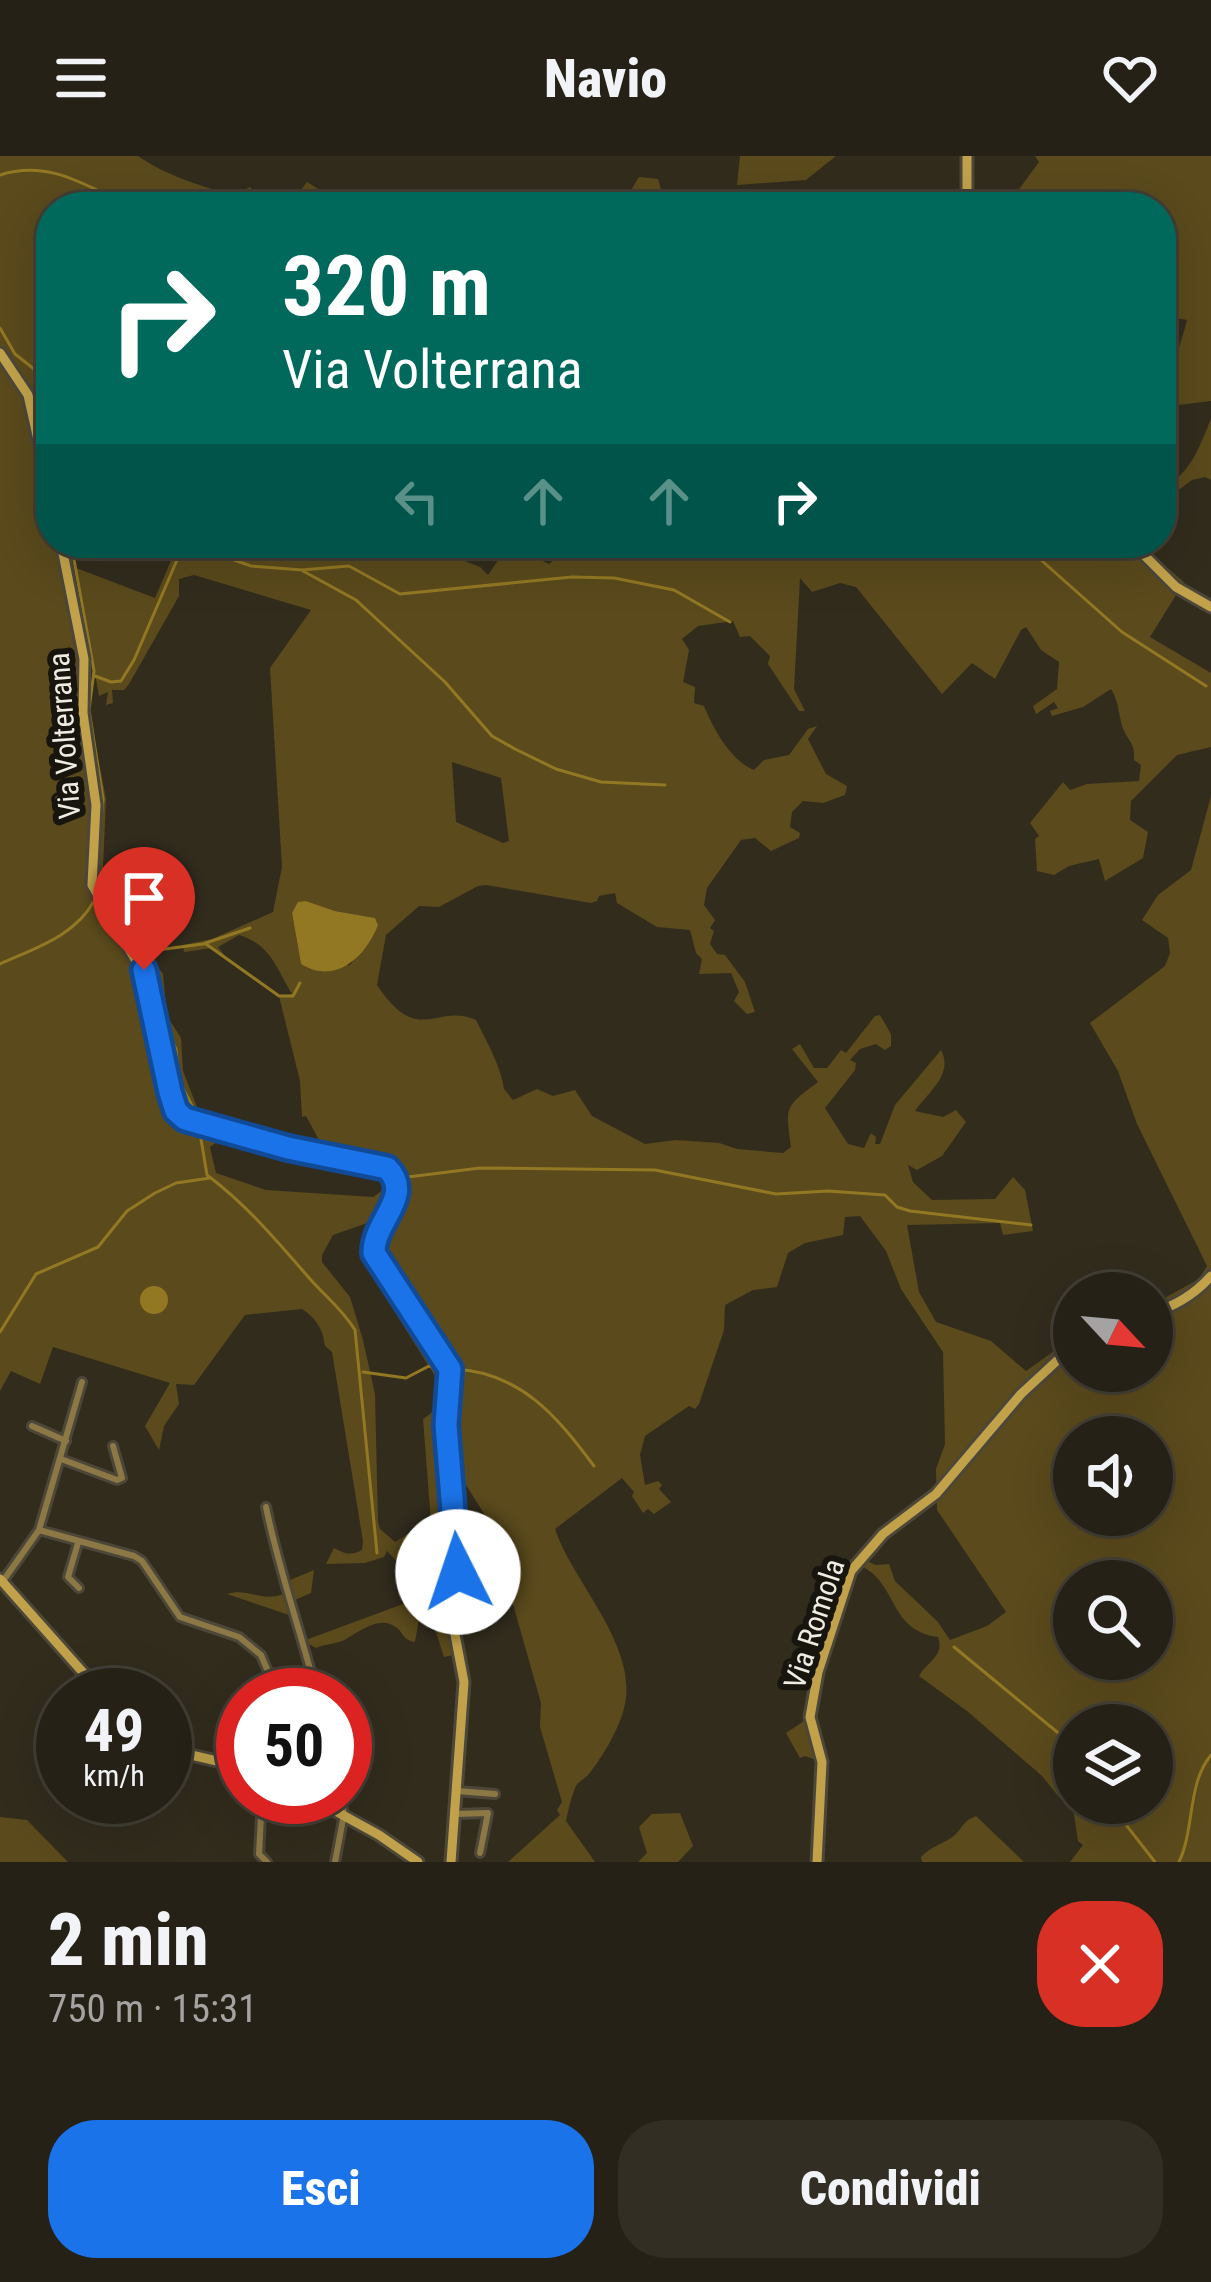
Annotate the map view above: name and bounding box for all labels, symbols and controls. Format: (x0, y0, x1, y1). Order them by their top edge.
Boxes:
icon: menu (48, 45, 114, 111)
icon: heart (1097, 45, 1163, 111)
text: Navio (544, 47, 667, 110)
text: 320 m (282, 237, 491, 336)
icon: right (84, 240, 240, 396)
text: Via Volterrana (282, 338, 583, 401)
icon: left (384, 468, 450, 534)
icon: ahead (510, 468, 576, 534)
icon: ahead (636, 468, 702, 534)
icon: right (762, 468, 828, 534)
street label: Via Volterrana (41, 652, 87, 820)
pin (93, 847, 195, 970)
icon: arrive (111, 865, 177, 931)
north arrow (1053, 1272, 1173, 1392)
map controls (1053, 1272, 1173, 1824)
button: sound (1053, 1416, 1173, 1536)
position arrow (395, 1509, 521, 1635)
street label: Via Romola (777, 1554, 851, 1694)
button: search (1053, 1560, 1173, 1680)
speed limit sign: 50 (216, 1668, 372, 1824)
text: 49 (84, 1695, 144, 1766)
button: layers (1053, 1704, 1173, 1824)
text: km/h (83, 1758, 145, 1793)
text: 2 min (48, 1898, 209, 1983)
button: close (1037, 1901, 1163, 2027)
text: 750 m · 15:31 (48, 1986, 258, 2032)
button: Esci (48, 2120, 594, 2258)
button: Condividi (618, 2120, 1163, 2258)

